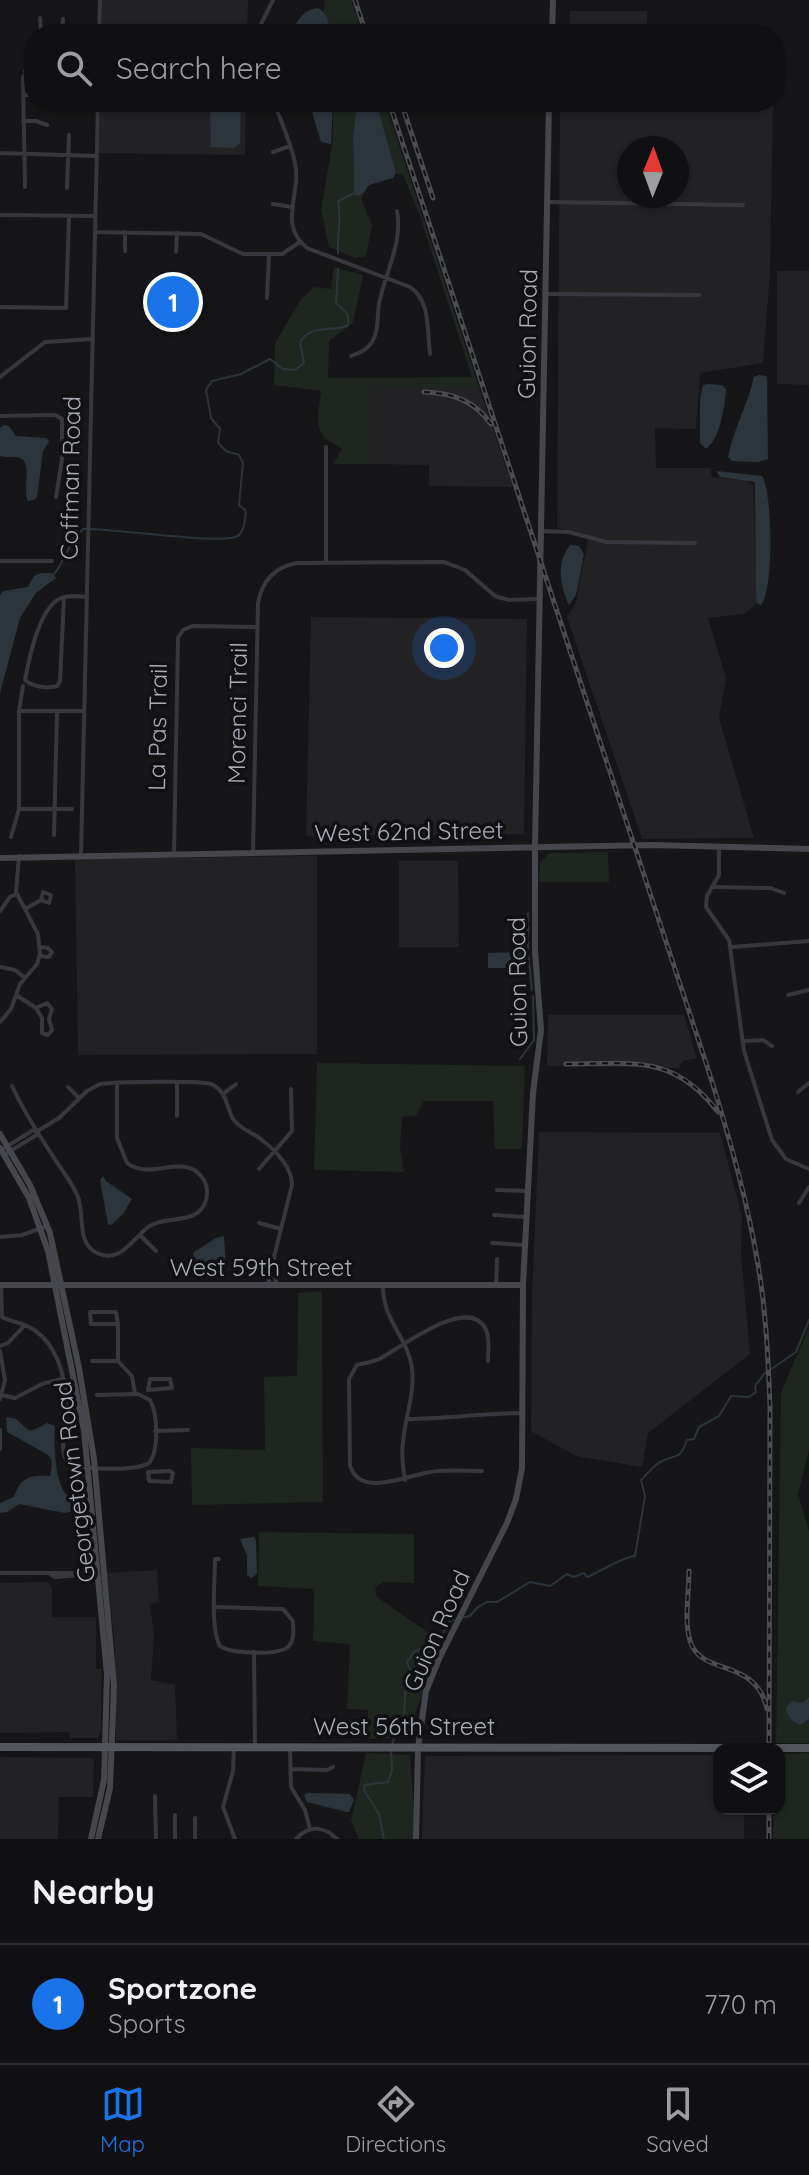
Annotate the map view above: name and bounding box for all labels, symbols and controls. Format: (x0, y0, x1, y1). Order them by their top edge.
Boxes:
search box (24, 24, 785, 112)
icon: search (52, 46, 96, 90)
text: Search here (116, 49, 282, 87)
north arrow (617, 136, 689, 208)
street label: Guion Road (511, 269, 543, 399)
pin: 1 (147, 272, 199, 332)
street label: Coffman Road (54, 396, 86, 560)
your location (424, 628, 464, 668)
street label: Morenci Trail (221, 642, 253, 784)
street label: La Pas Trail (141, 663, 173, 791)
street label: West 62nd Street (314, 814, 504, 848)
street label: Guion Road (501, 917, 533, 1047)
street label: West 59th Street (170, 1252, 352, 1282)
street label: Georgetown Road (47, 1380, 101, 1584)
street label: Guion Road (396, 1565, 476, 1696)
street label: West 56th Street (313, 1711, 495, 1741)
map controls (713, 1743, 785, 1815)
button: layers (713, 1743, 785, 1815)
text: Nearby (32, 1870, 155, 1913)
text: Sportzone (108, 1969, 257, 2007)
text: 1 (53, 1988, 63, 2021)
text: 770 m (704, 1988, 777, 2021)
text: Sports (108, 2007, 186, 2040)
tab: Map (100, 2082, 145, 2158)
tab: Directions (345, 2082, 446, 2158)
tab: Saved (646, 2082, 709, 2158)

